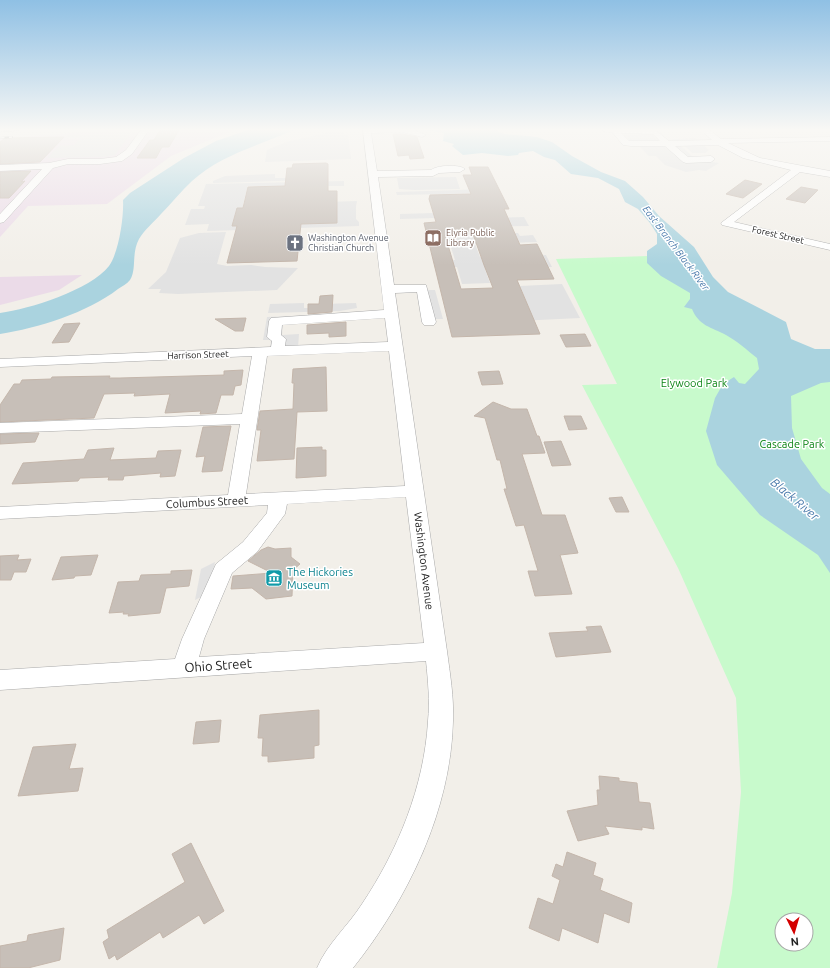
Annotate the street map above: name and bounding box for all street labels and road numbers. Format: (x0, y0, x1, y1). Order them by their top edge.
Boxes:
street label: Forest Street (751, 224, 805, 246)
street label: Harrison Street (167, 349, 229, 361)
street label: Columbus Street (165, 494, 249, 510)
street label: Washington Avenue (412, 511, 436, 611)
street label: Ohio Street (184, 656, 252, 674)

